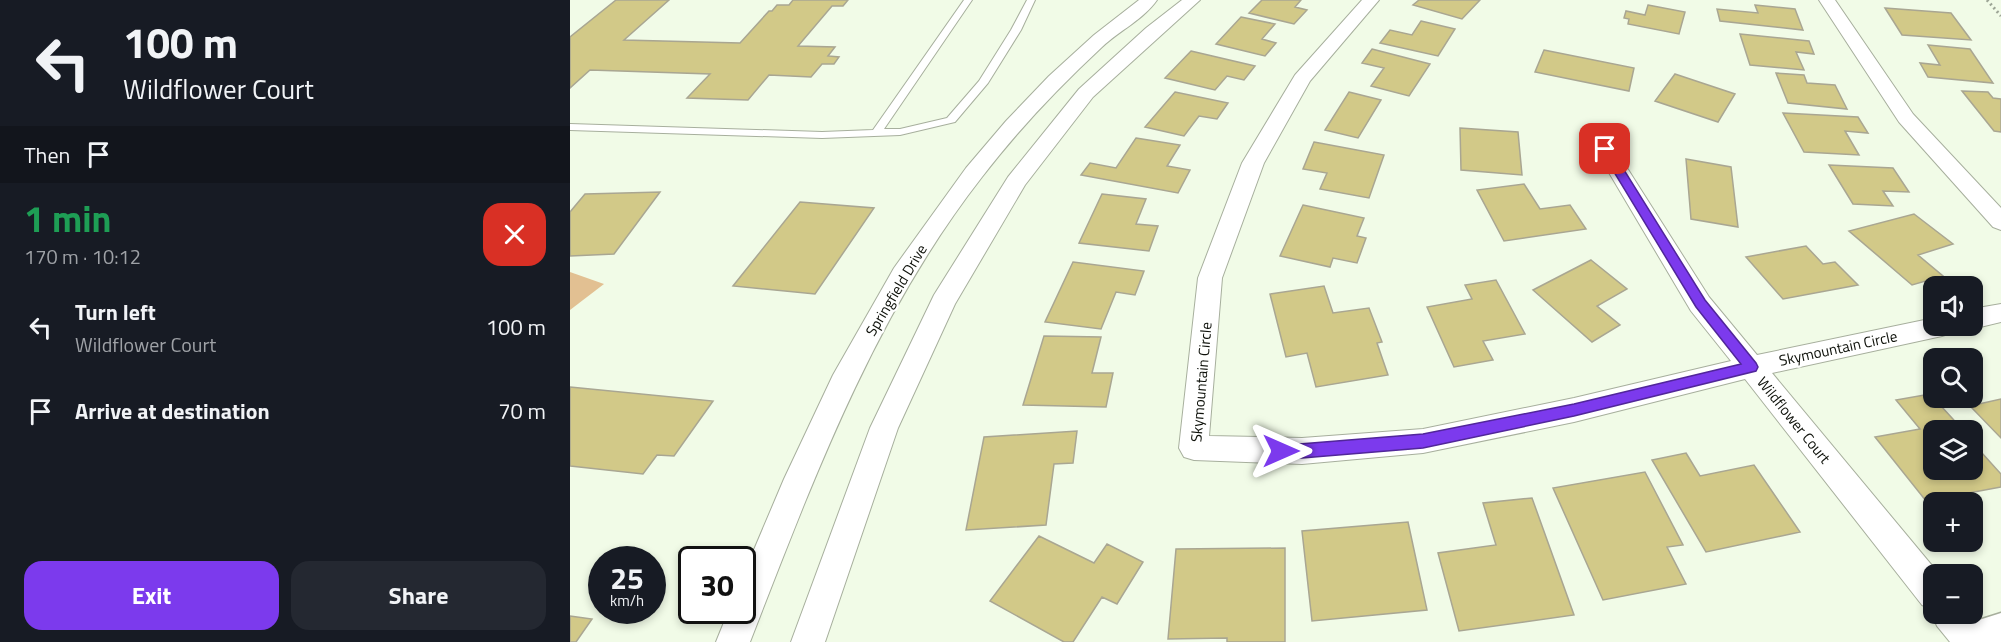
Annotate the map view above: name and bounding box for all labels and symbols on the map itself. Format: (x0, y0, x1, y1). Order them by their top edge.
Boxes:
pin (1579, 123, 1630, 174)
street label: Springfield Drive (859, 240, 933, 340)
street label: Skymountain Circle (1184, 321, 1218, 443)
street label: Skymountain Circle (1777, 324, 1899, 372)
street label: Wildflower Court (1752, 372, 1837, 469)
position arrow (1249, 419, 1313, 483)
speed limit sign: 30 (678, 546, 756, 624)

